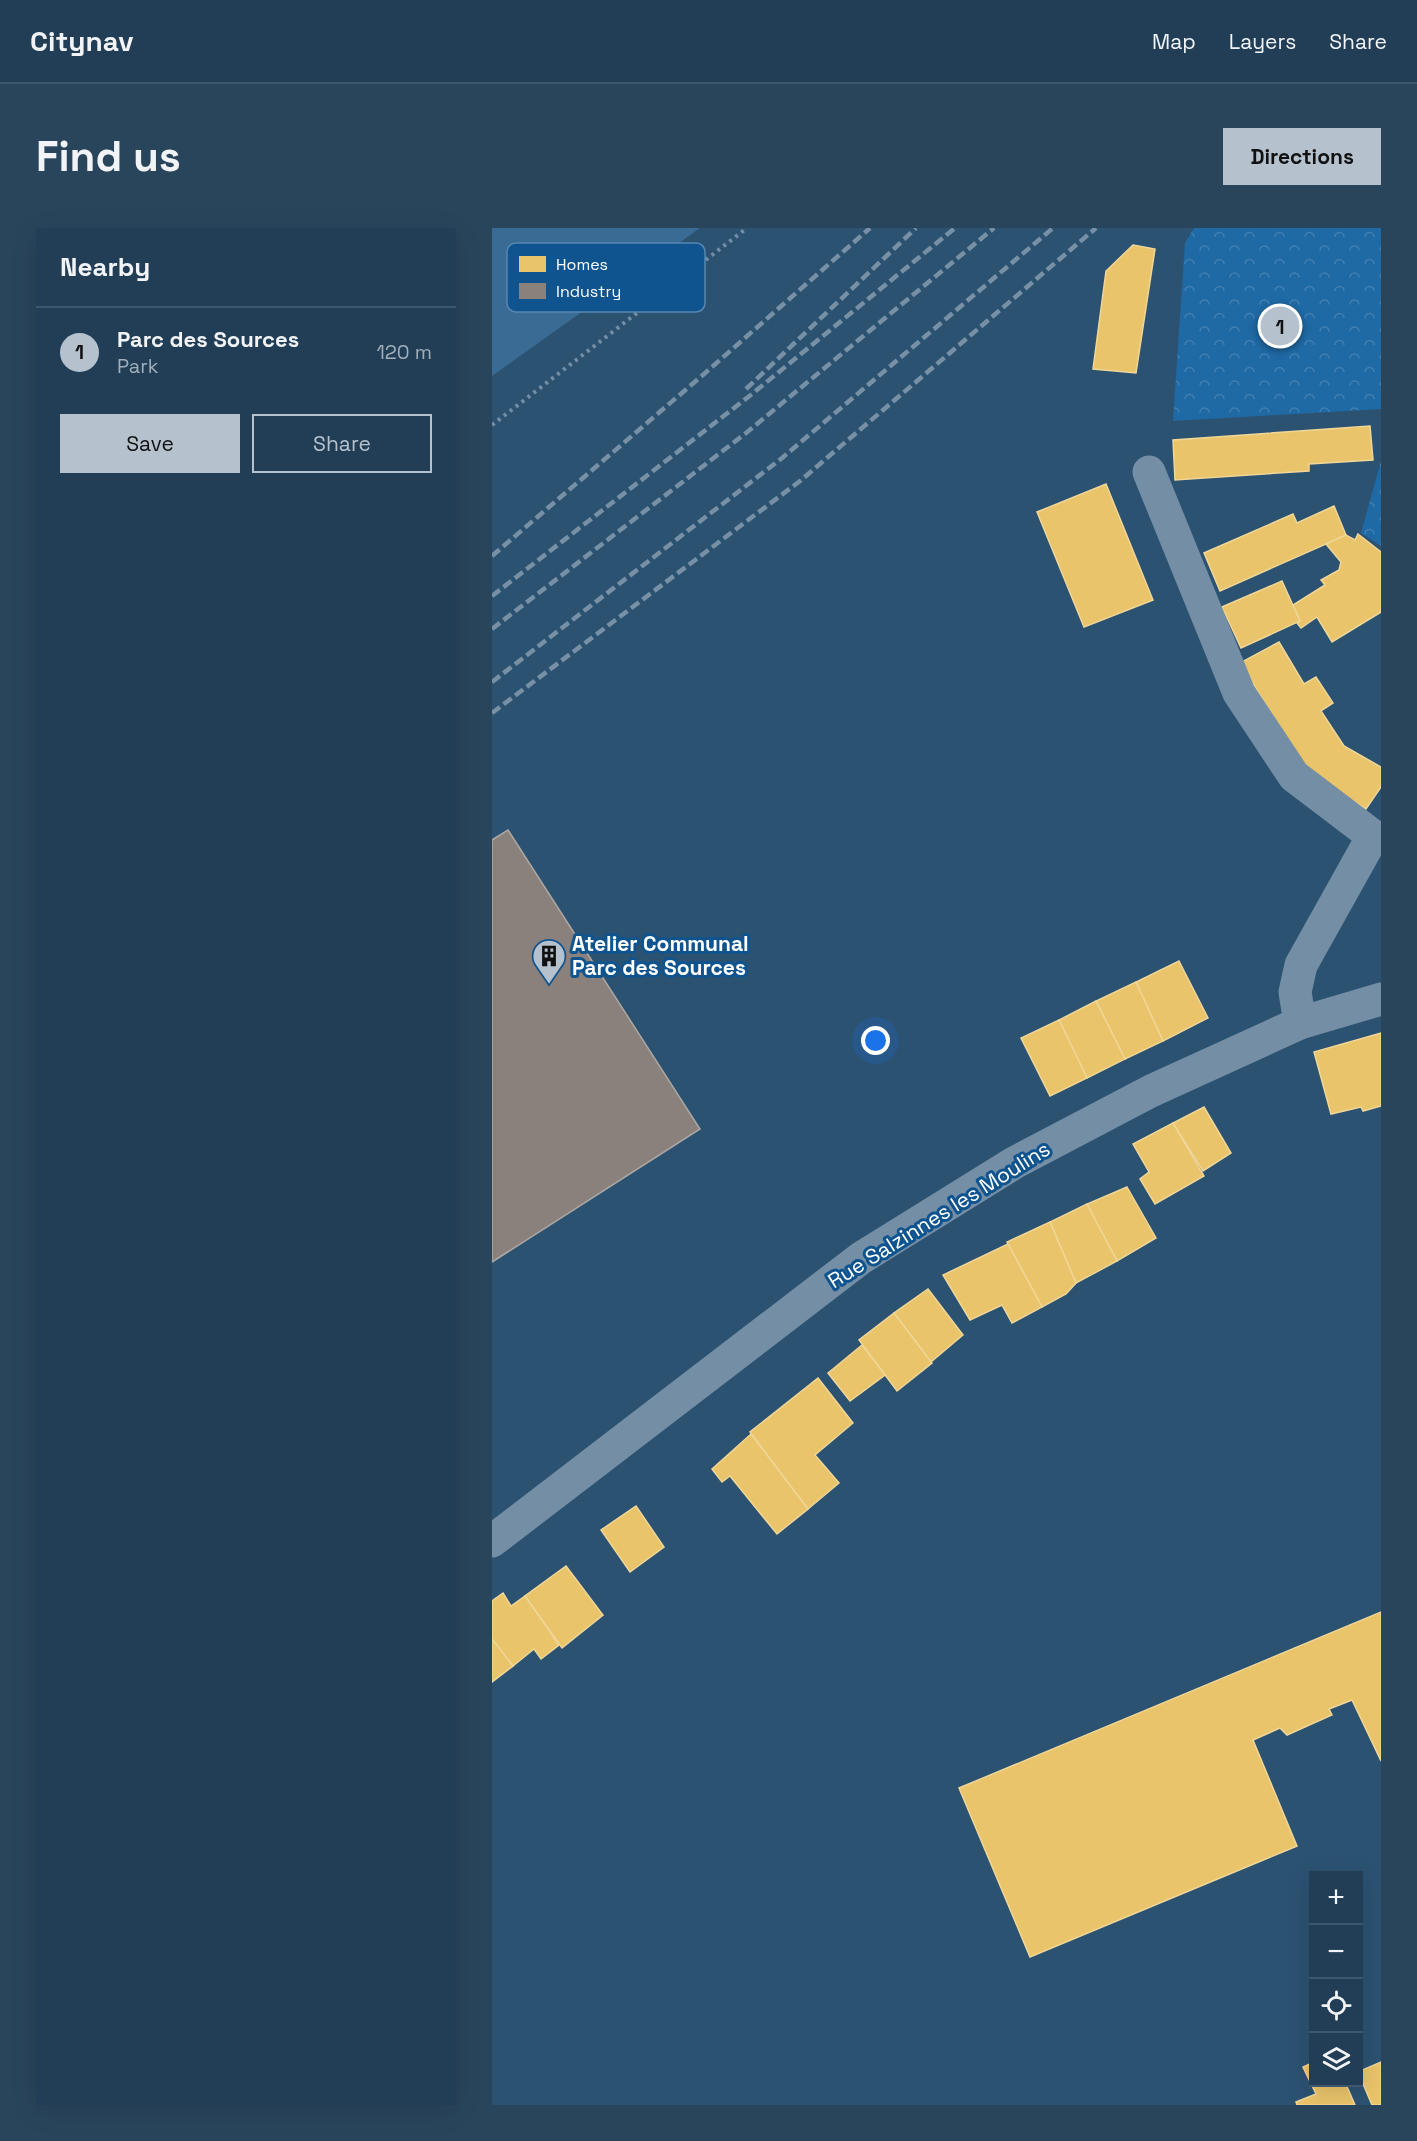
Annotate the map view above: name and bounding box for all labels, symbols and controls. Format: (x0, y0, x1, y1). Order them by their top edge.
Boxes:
text: Citynav (30, 23, 134, 59)
text: Map (1152, 28, 1196, 55)
text: Layers (1229, 28, 1296, 55)
text: Share (1329, 28, 1387, 55)
button: Directions (1223, 128, 1381, 185)
text: Find us (36, 130, 181, 183)
legend (507, 243, 705, 312)
text: Nearby (60, 250, 150, 284)
text: Homes (556, 254, 608, 275)
text: Industry (556, 281, 621, 302)
pin: 1 (1260, 304, 1300, 348)
text: Parc des Sources (117, 325, 299, 353)
text: 1 (75, 339, 84, 365)
text: 120 m (376, 339, 432, 365)
text: Park (117, 353, 159, 379)
button: Save (60, 414, 240, 473)
button: Share (252, 414, 432, 473)
place label: Atelier Communal Parc des Sources (572, 930, 749, 981)
building icon: Atelier Communal Parc des Sources (531, 938, 567, 985)
your location (861, 1026, 890, 1055)
street label: Rue Salzinnes les Moulins (823, 1135, 1055, 1294)
map controls (1309, 1871, 1363, 2087)
button: + (1309, 1871, 1363, 1925)
button: − (1309, 1925, 1363, 1979)
button: locate (1309, 1979, 1363, 2033)
button: layers (1309, 2033, 1363, 2087)

